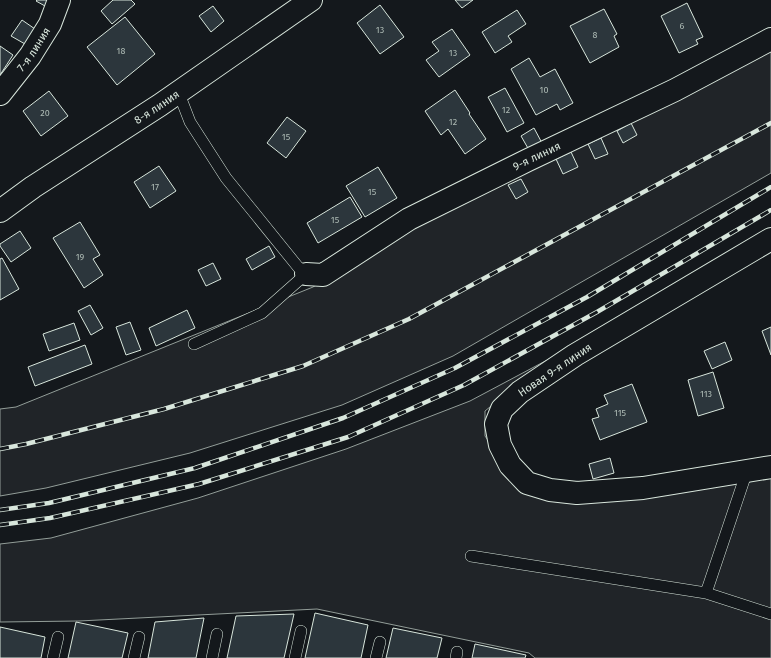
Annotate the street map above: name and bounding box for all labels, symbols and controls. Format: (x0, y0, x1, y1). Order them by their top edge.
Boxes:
house number: 6 (680, 21, 685, 31)
street label: 7-я линия (14, 25, 53, 74)
house number: 13 (376, 25, 384, 35)
house number: 8 (593, 30, 598, 40)
house number: 18 (117, 46, 125, 56)
house number: 13 (449, 48, 457, 58)
house number: 10 (540, 85, 548, 95)
street label: 8-я линия (132, 87, 182, 127)
house number: 12 (502, 105, 510, 115)
house number: 20 (40, 108, 50, 118)
house number: 12 (449, 117, 457, 127)
house number: 15 (282, 132, 291, 142)
street label: 9-я линия (511, 139, 563, 173)
house number: 17 (151, 182, 159, 192)
house number: 15 (368, 187, 377, 197)
house number: 15 (331, 215, 340, 225)
house number: 19 (76, 252, 85, 262)
street label: Новая 9-я линия (516, 341, 594, 399)
house number: 113 (700, 389, 712, 399)
house number: 115 (614, 408, 627, 418)

